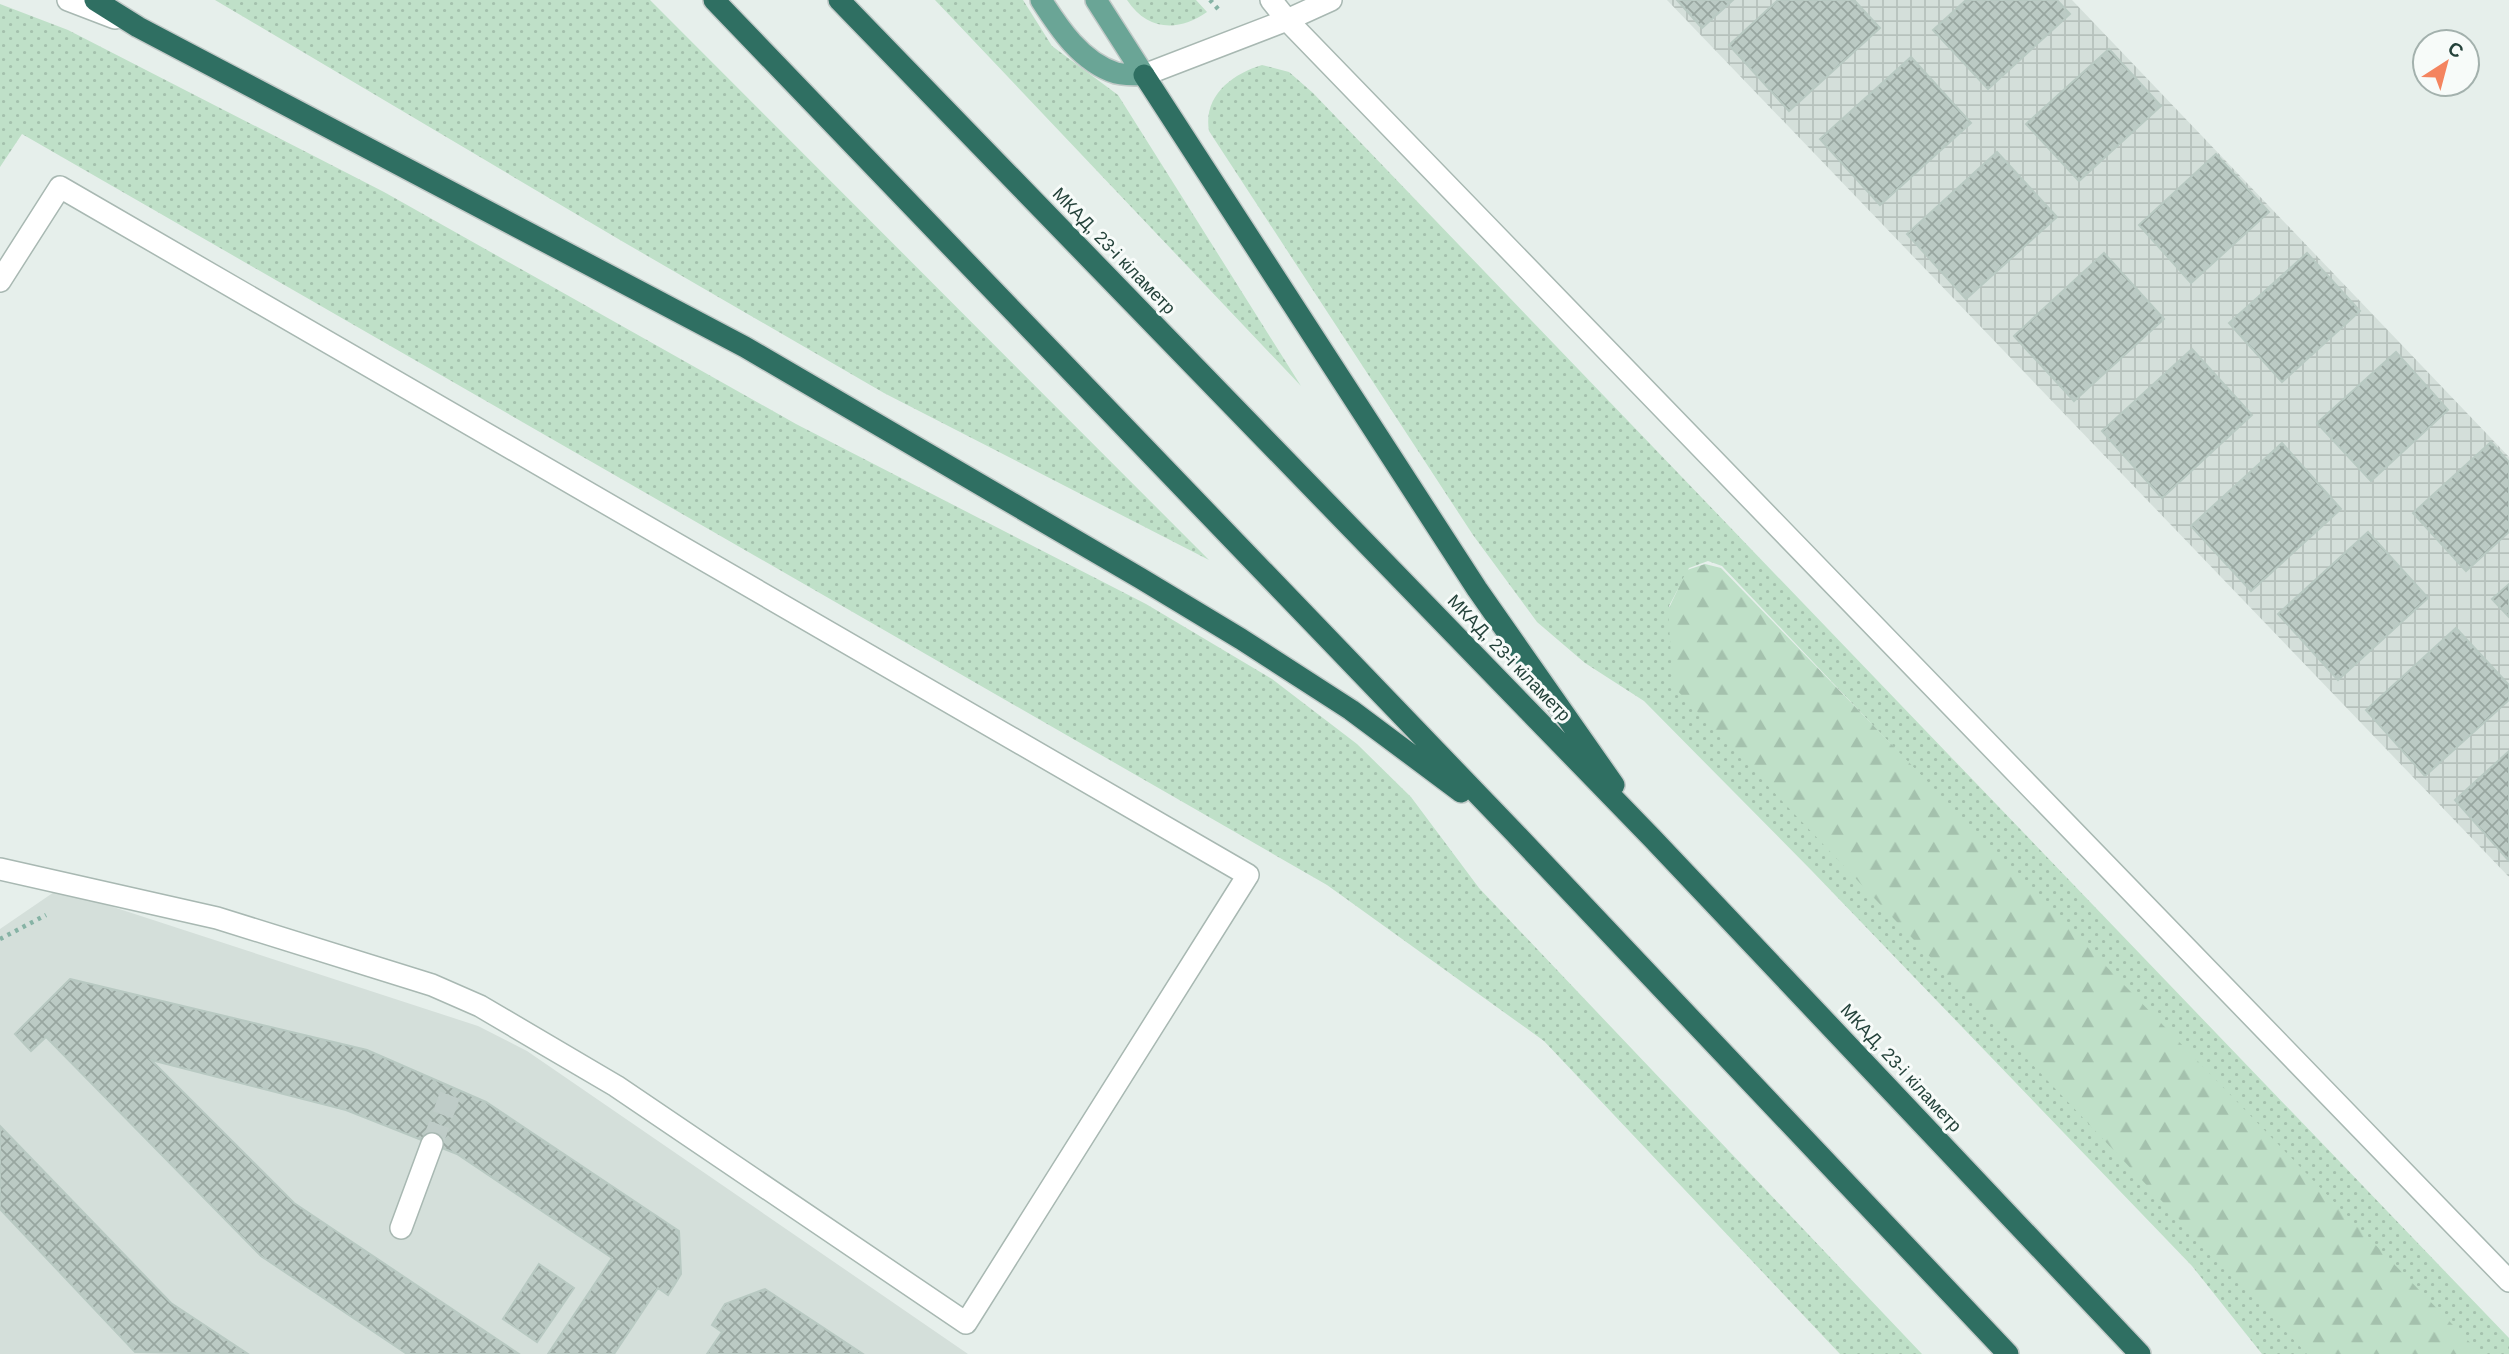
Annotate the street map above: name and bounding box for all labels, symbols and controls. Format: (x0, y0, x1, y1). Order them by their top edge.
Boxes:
north arrow (2411, 28, 2481, 98)
text: С (2444, 37, 2468, 62)
street label: МКАД, 23-і кіламетр (1049, 184, 1179, 318)
street label: МКАД, 23-і кіламетр (1444, 591, 1574, 725)
street label: МКАД, 23-і кіламетр (1836, 1000, 1966, 1136)

